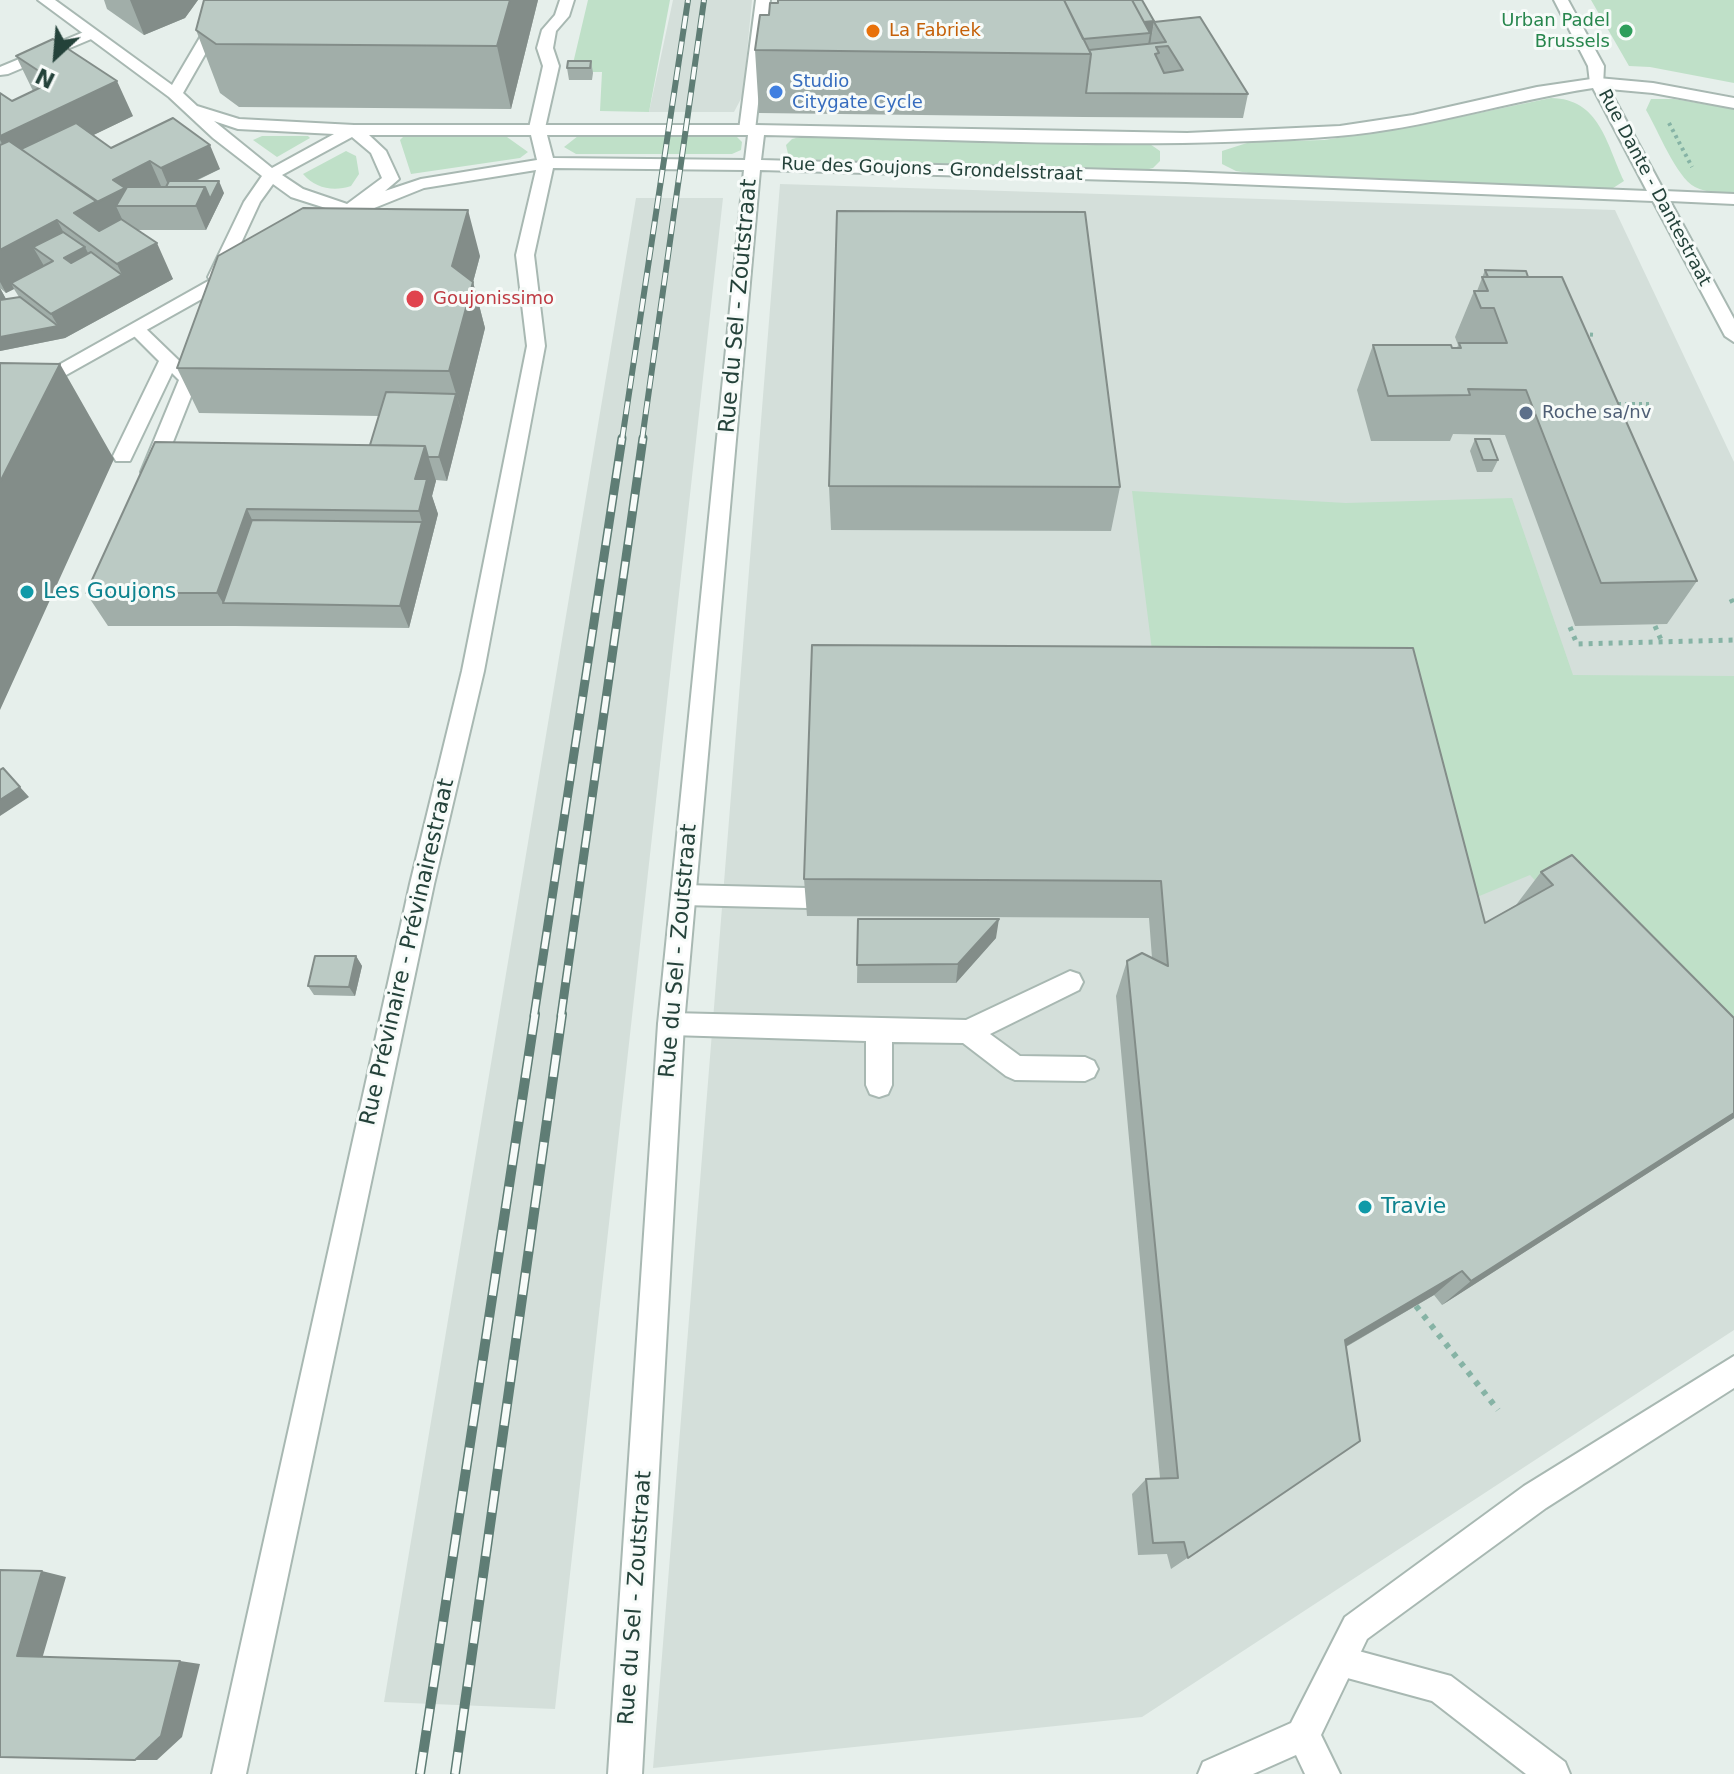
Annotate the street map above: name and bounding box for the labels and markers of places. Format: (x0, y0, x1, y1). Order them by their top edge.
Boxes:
place label: Urban Padel Brussels (1501, 10, 1610, 52)
place label: La Fabriek (889, 20, 981, 42)
marker: La Fabriek (864, 22, 882, 40)
marker: Urban Padel Brussels (1617, 22, 1635, 40)
place label: Studio Citygate Cycle (792, 71, 923, 114)
marker: Studio Citygate Cycle (767, 83, 785, 101)
marker: Goujonissimo (404, 288, 426, 310)
place label: Goujonissimo (433, 288, 554, 310)
place label: Roche sa/nv (1542, 402, 1651, 424)
marker: Roche sa/nv (1517, 404, 1535, 422)
place label: Les Goujons (43, 579, 176, 605)
marker: Les Goujons (18, 583, 36, 601)
place label: Travie (1381, 1194, 1446, 1220)
marker: Travie (1356, 1198, 1374, 1216)

